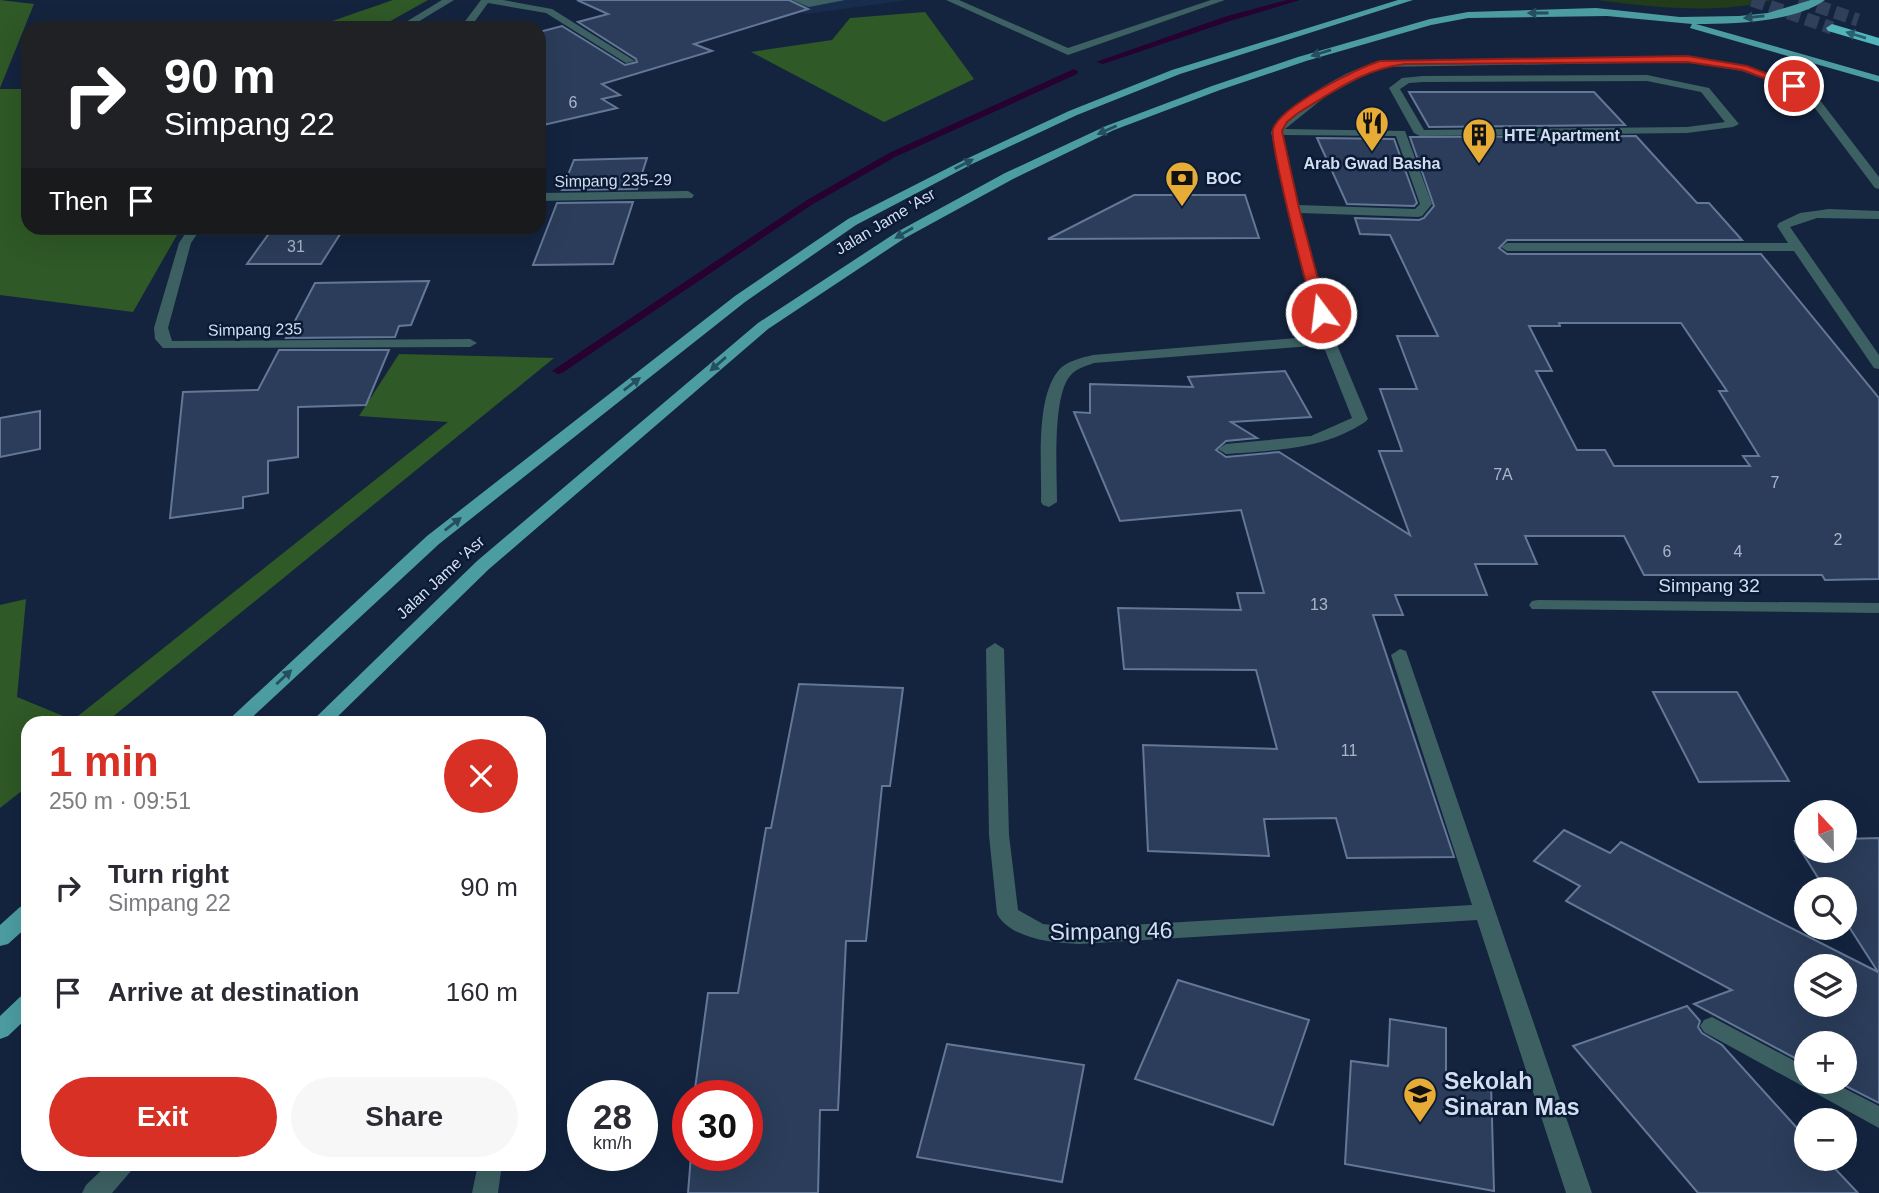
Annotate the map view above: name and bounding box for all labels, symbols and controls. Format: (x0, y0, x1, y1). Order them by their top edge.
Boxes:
one-way arrow (1526, 7, 1548, 19)
one-way arrow (1743, 11, 1765, 22)
one-way arrow (1845, 29, 1866, 39)
icon: right (49, 49, 140, 140)
text: 90 m (164, 49, 276, 103)
one-way arrow (1310, 49, 1331, 59)
pin (1764, 56, 1824, 116)
icon: arrive (1775, 67, 1813, 105)
house number: 6 (569, 94, 578, 111)
restaurant icon: Arab Gwad Basha (1353, 104, 1391, 153)
text: Simpang 22 (164, 106, 335, 142)
building icon: HTE Apartment (1460, 116, 1498, 165)
one-way arrow (1097, 124, 1117, 136)
place label: HTE Apartment (1504, 127, 1621, 144)
place label: Arab Gwad Basha (1304, 155, 1441, 172)
one-way arrow (954, 159, 974, 170)
bank icon: BOC (1163, 159, 1201, 208)
place label: BOC (1206, 170, 1242, 187)
street label: Simpang 235-29 (554, 171, 672, 190)
icon: arrive (122, 182, 160, 220)
street label: Jalan Jame 'Asr (832, 185, 939, 258)
text: Then (49, 186, 108, 216)
one-way arrow (895, 227, 914, 240)
house number: 31 (287, 238, 305, 255)
position arrow (1284, 276, 1358, 350)
street label: Simpang 235 (208, 320, 302, 339)
one-way arrow (710, 356, 727, 371)
one-way arrow (623, 376, 641, 391)
house number: 7A (1493, 466, 1513, 483)
house number: 7 (1771, 474, 1780, 491)
one-way arrow (445, 517, 462, 532)
house number: 2 (1834, 531, 1843, 548)
street label: Jalan Jame 'Asr (393, 532, 488, 622)
house number: 6 (1663, 543, 1672, 560)
house number: 4 (1734, 543, 1743, 560)
street label: Simpang 32 (1658, 575, 1760, 596)
house number: 13 (1310, 596, 1328, 613)
one-way arrow (276, 669, 293, 685)
text: 1 min (49, 738, 159, 785)
button: close (444, 739, 518, 813)
house number: 11 (1341, 742, 1357, 759)
text: 250 m · 09:51 (49, 788, 191, 814)
north arrow (1794, 800, 1857, 863)
map controls (1794, 800, 1857, 1171)
text: Turn right (108, 859, 229, 889)
icon: right (49, 869, 87, 907)
text: 90 m (460, 872, 518, 902)
button: search (1794, 877, 1857, 940)
text: Simpang 22 (108, 890, 231, 916)
street label: Simpang 46 (1049, 917, 1173, 945)
button: layers (1794, 954, 1857, 1017)
icon: arrive (49, 974, 87, 1012)
text: Arrive at destination (108, 977, 359, 1007)
text: 160 m (446, 977, 518, 1007)
button: + (1794, 1031, 1857, 1094)
place label: Sekolah Sinaran Mas (1444, 1068, 1580, 1120)
school or university icon: Sekolah Sinaran Mas (1401, 1075, 1439, 1124)
button: Exit (49, 1077, 277, 1157)
button: Share (291, 1077, 518, 1157)
speed limit sign: 30 (672, 1080, 763, 1171)
text: 28 (593, 1097, 632, 1136)
button: − (1794, 1108, 1857, 1171)
text: km/h (593, 1133, 632, 1153)

